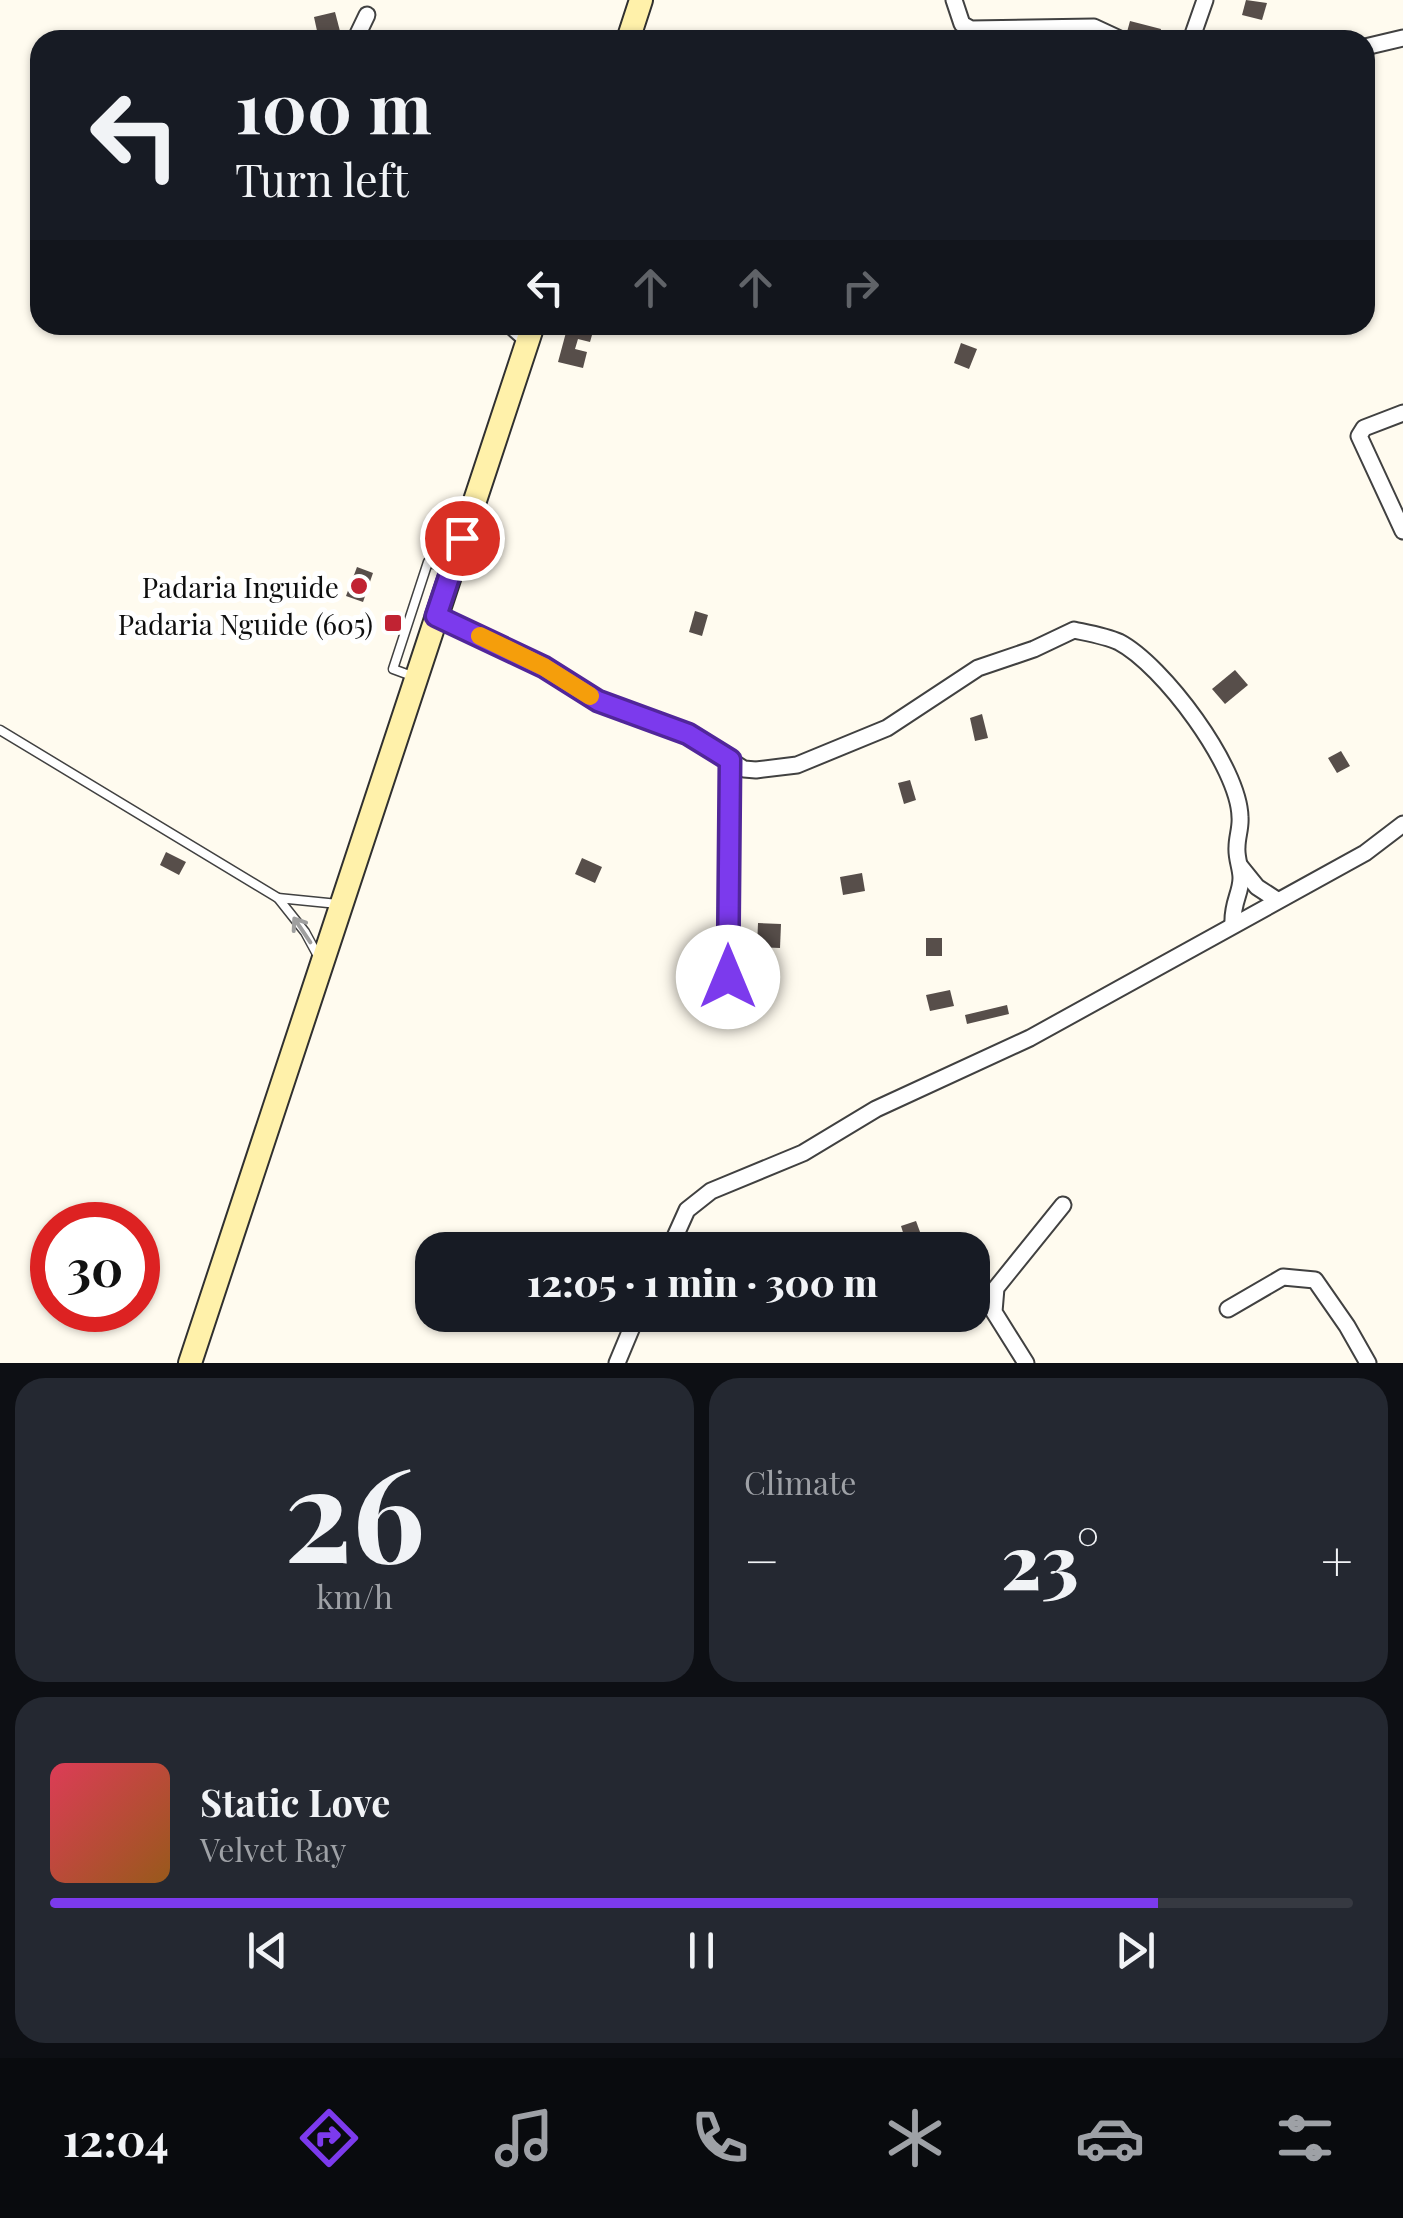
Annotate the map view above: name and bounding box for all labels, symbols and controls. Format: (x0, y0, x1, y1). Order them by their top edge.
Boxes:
text: 100 m (235, 58, 432, 152)
icon: left (70, 70, 200, 200)
text: Turn left (235, 148, 409, 208)
icon: left (518, 260, 573, 315)
icon: ahead (623, 260, 678, 315)
icon: ahead (728, 260, 783, 315)
icon: right (833, 260, 888, 315)
pin (420, 496, 505, 581)
icon: arrive (435, 511, 490, 566)
place label: Padaria Inguide (142, 568, 339, 605)
marker: Padaria Inguide (348, 575, 370, 597)
place label: Padaria Nguide (605) (118, 605, 373, 642)
marker: Padaria Nguide (605) (382, 612, 404, 634)
one-way arrow (291, 916, 312, 944)
position arrow (676, 925, 780, 1029)
speed limit sign: 30 (30, 1202, 160, 1332)
text: 12:05 · 1 min · 300 m (527, 1256, 878, 1307)
text: 26 (284, 1422, 425, 1596)
text: Climate (744, 1460, 856, 1503)
text: 23° (1001, 1509, 1099, 1609)
text: − (744, 1522, 780, 1596)
text: + (1321, 1522, 1353, 1596)
text: km/h (316, 1574, 393, 1617)
text: Static Love (200, 1776, 390, 1827)
text: Velvet Ray (200, 1827, 347, 1870)
icon: previous (240, 1923, 295, 1978)
icon: pause (674, 1923, 729, 1978)
icon: next (1108, 1923, 1163, 1978)
icon: directions (294, 2103, 364, 2173)
icon: music (489, 2103, 559, 2173)
icon: phone (685, 2103, 755, 2173)
icon: climate (880, 2103, 950, 2173)
icon: car (1075, 2103, 1145, 2173)
icon: filters (1270, 2103, 1340, 2173)
text: 12:04 (63, 2108, 169, 2168)

